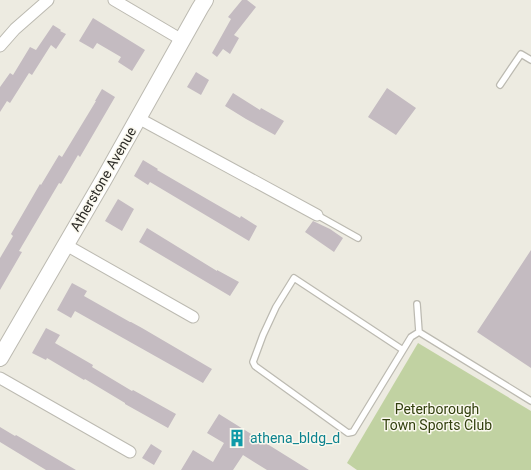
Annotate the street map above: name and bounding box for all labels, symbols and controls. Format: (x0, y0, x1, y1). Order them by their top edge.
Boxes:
street label: Atherstone Avenue (67, 124, 139, 234)
park label: Peterborough Town Sports Club (382, 401, 492, 433)
building icon: athena_bldg_d (227, 428, 247, 448)
place label: athena_bldg_d (250, 430, 340, 446)

